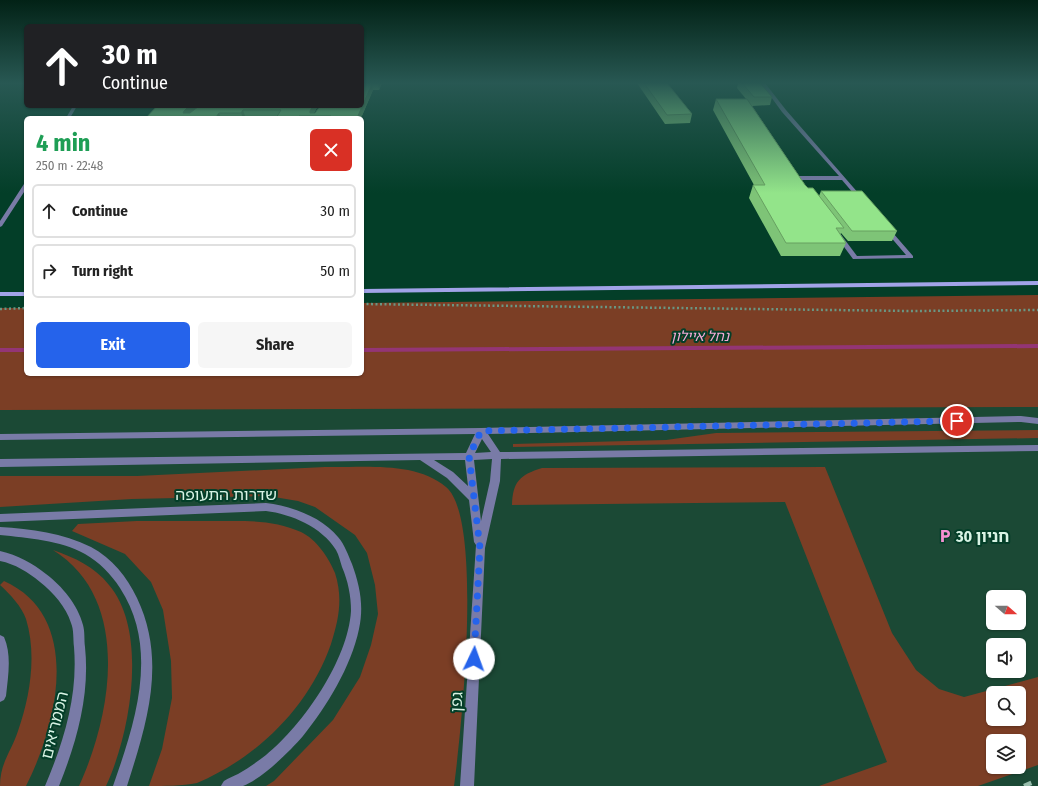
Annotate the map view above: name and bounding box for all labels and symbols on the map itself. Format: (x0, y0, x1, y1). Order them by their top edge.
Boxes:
water label: נחל איילון (671, 328, 731, 345)
pin (940, 404, 974, 438)
street label: שדרות התעופה (175, 485, 277, 504)
place label: חניון 30 (955, 527, 1009, 546)
parking icon: חניון 30 (937, 528, 953, 544)
north arrow (986, 590, 1026, 630)
position arrow (453, 638, 495, 680)
street label: הממריאים (37, 689, 72, 761)
street label: גפן (446, 691, 467, 713)

